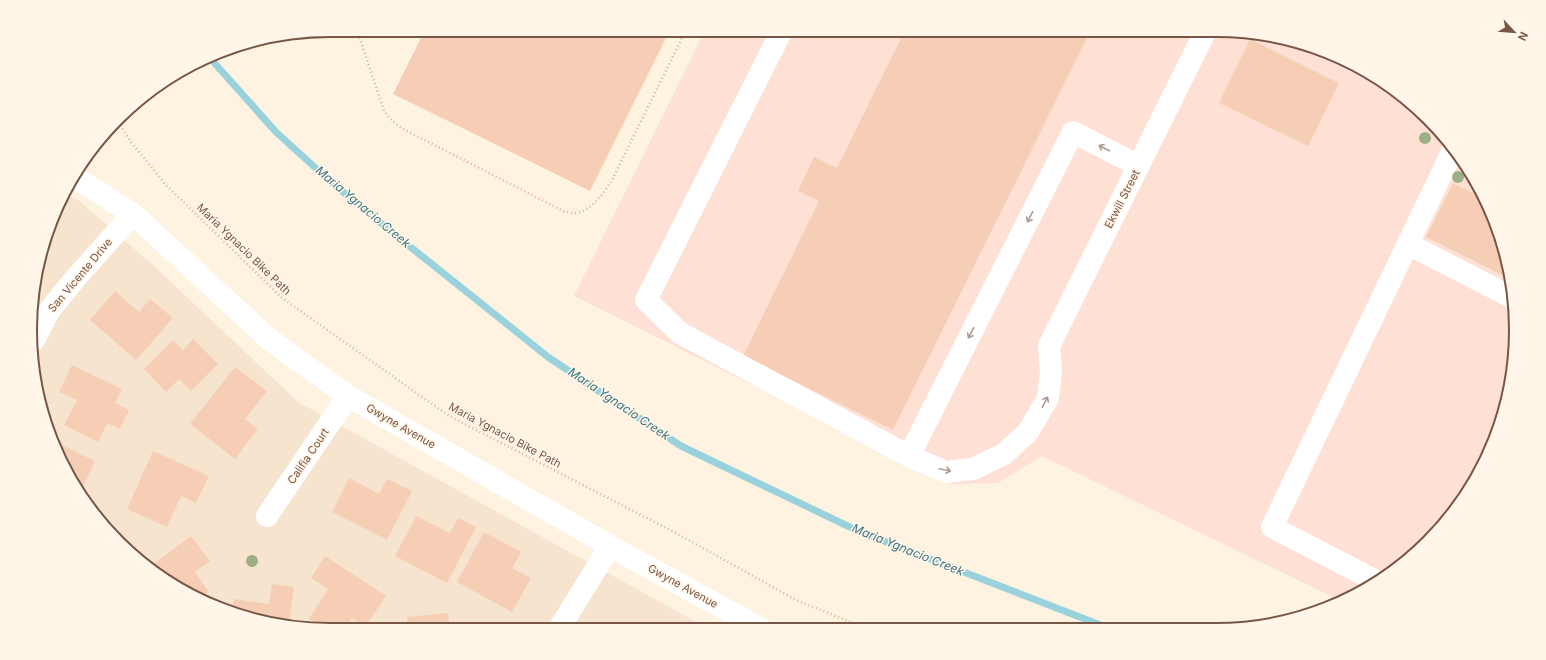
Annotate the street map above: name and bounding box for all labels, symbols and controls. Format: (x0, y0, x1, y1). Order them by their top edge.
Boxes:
north arrow (1494, 12, 1534, 52)
text: N (1515, 30, 1531, 43)
one-way arrow (1098, 144, 1110, 151)
water label: Maria Ygnacio Creek (313, 162, 414, 251)
street label: Ekwill Street (1101, 167, 1143, 231)
street label: Maria Ygnacio Bike Path (194, 200, 294, 298)
one-way arrow (1026, 210, 1033, 222)
street label: San Vicente Drive (45, 235, 115, 315)
one-way arrow (967, 326, 974, 338)
water label: Maria Ygnacio Creek (566, 364, 673, 443)
one-way arrow (1042, 397, 1049, 409)
street label: Maria Ygnacio Bike Path (446, 399, 564, 471)
street label: Gwyne Avenue (364, 400, 438, 452)
street label: Califia Court (284, 425, 332, 487)
one-way arrow (938, 467, 951, 475)
water label: Maria Ygnacio Creek (850, 520, 967, 579)
street label: Gwyne Avenue (645, 561, 721, 611)

